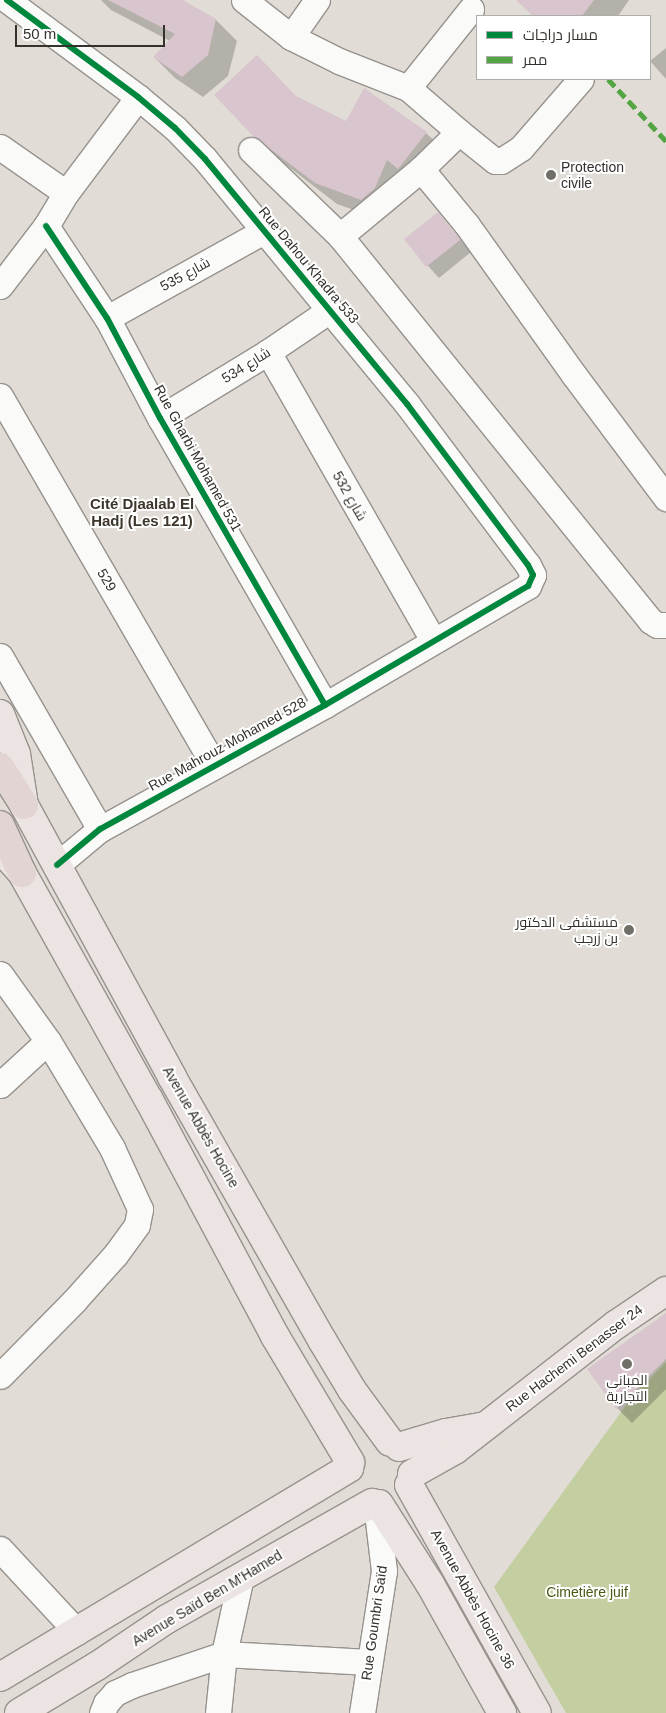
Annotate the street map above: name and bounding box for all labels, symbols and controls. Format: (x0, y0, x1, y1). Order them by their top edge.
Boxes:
scale bar (18, 15, 168, 47)
legend (476, 15, 651, 80)
text: 50 m (23, 25, 56, 42)
text: مسار دراجات (523, 26, 598, 43)
text: ممر (523, 51, 547, 68)
place label: Protection civile (561, 159, 624, 192)
marker: Protection civile (545, 169, 557, 181)
street label: Rue Dahou Khadra 533 (255, 203, 363, 327)
street label: 535 شارع (157, 253, 213, 295)
street label: 534 شارع (218, 343, 274, 387)
street label: Rue Gharbi Mohamed 531 (151, 382, 245, 534)
street label: 532 شارع (329, 468, 371, 524)
district label: Cité Djaalab El Hadj (Les 121) (90, 494, 194, 529)
street label: 529 (94, 566, 120, 594)
street label: Rue Mahrouz Mohamed 528 (145, 694, 309, 794)
place label: مستشفى الدكتور بن زرجب (516, 914, 618, 946)
marker: مستشفى الدكتور بن زرجب (622, 923, 636, 937)
street label: Avenue Abbès Hocine (159, 1063, 243, 1191)
street label: Rue Hachemi Benasser 24 (502, 1301, 646, 1415)
marker: المباني التجارية (621, 1358, 633, 1370)
place label: المباني التجارية (606, 1372, 648, 1404)
street label: Avenue Abbès Hocine 36 (427, 1526, 519, 1672)
street label: Avenue Saïd Ben M'Hamed (129, 1546, 285, 1650)
street label: Rue Goumbri Saïd (358, 1564, 390, 1682)
park label: Cimetière juif (546, 1584, 628, 1600)

